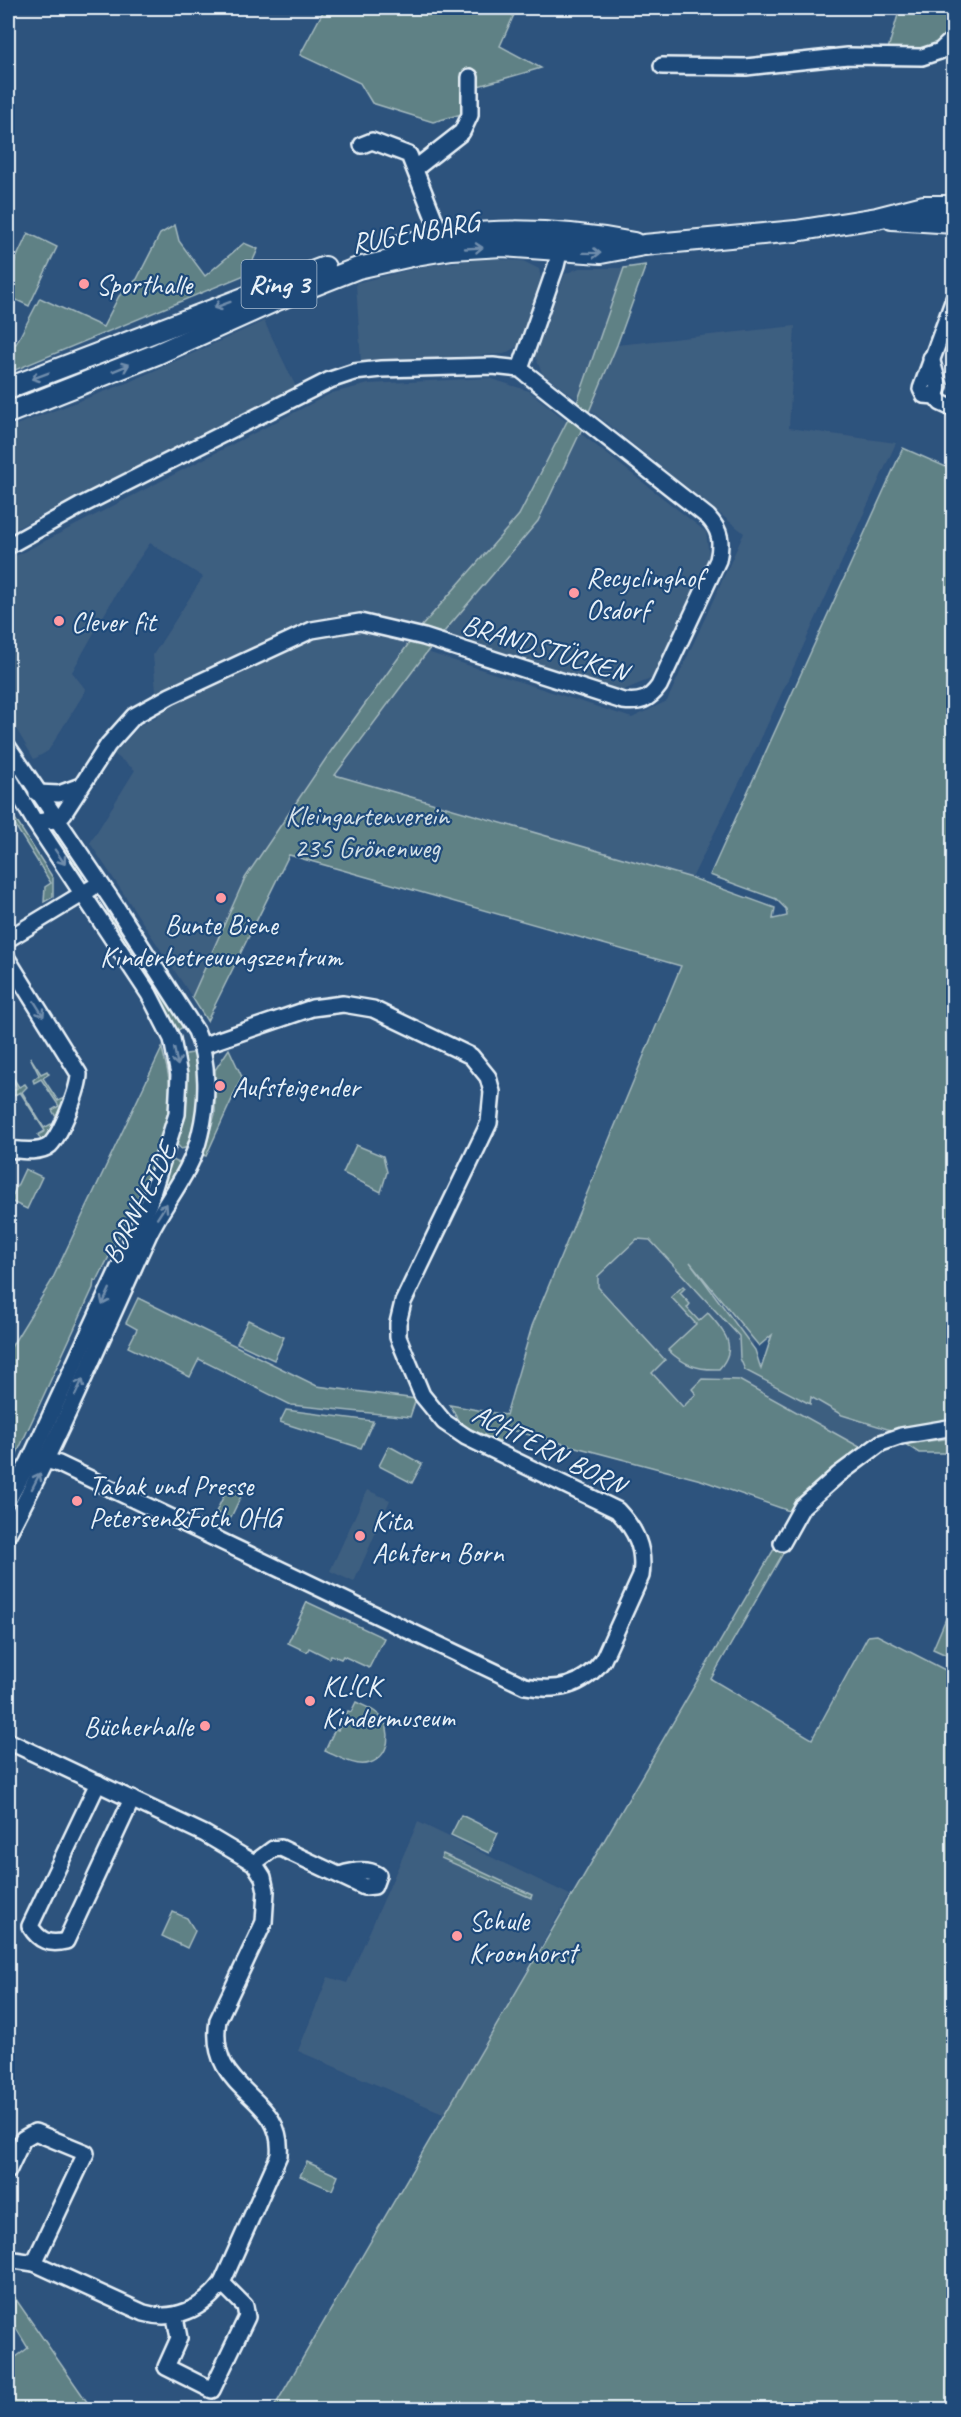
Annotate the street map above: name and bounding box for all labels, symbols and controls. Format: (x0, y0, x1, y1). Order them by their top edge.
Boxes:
street label: RUGENBARG (349, 203, 485, 260)
one-way arrow (463, 242, 483, 253)
one-way arrow (582, 247, 602, 259)
road number: Ring 3 (242, 260, 316, 308)
place label: Sporthalle (96, 267, 194, 302)
marker: Sporthalle (77, 277, 91, 291)
one-way arrow (213, 300, 232, 311)
one-way arrow (111, 362, 129, 373)
one-way arrow (31, 371, 50, 382)
place label: Recyclinghof Osdorf (586, 560, 709, 627)
marker: Recyclinghof Osdorf (567, 586, 581, 600)
place label: Clever fit (71, 604, 158, 639)
street label: BRANDSTÜCKEN (458, 606, 636, 691)
marker: Clever fit (52, 614, 66, 628)
park label: Kleingartenverein 235 Grönenweg (285, 798, 450, 865)
one-way arrow (53, 849, 66, 865)
marker: Bunte Biene Kinderbetreuungszentrum (214, 891, 228, 905)
place label: Bunte Biene Kinderbetreuungszentrum (100, 907, 344, 974)
one-way arrow (33, 1000, 45, 1017)
one-way arrow (171, 1047, 182, 1066)
place label: Aufsteigender (232, 1069, 362, 1104)
marker: Aufsteigender (213, 1079, 227, 1093)
street label: BORNHEIDE (94, 1134, 186, 1270)
one-way arrow (157, 1203, 169, 1220)
one-way arrow (99, 1287, 111, 1305)
one-way arrow (73, 1378, 85, 1396)
street label: ACHTERN BORN (467, 1396, 635, 1504)
place label: Tabak und Presse Petersen&Foth OHG (89, 1468, 284, 1535)
one-way arrow (31, 1473, 42, 1491)
marker: Tabak und Presse Petersen&Foth OHG (70, 1494, 84, 1508)
place label: Kita Achtern Born (372, 1503, 505, 1570)
marker: Kita Achtern Born (353, 1529, 367, 1543)
place label: KL!CK Kindermuseum (322, 1668, 456, 1735)
marker: KL!CK Kindermuseum (303, 1694, 317, 1708)
place label: Bücherhalle (83, 1709, 195, 1744)
marker: Bücherhalle (198, 1719, 212, 1733)
place label: Schule Kroonhorst (469, 1903, 581, 1970)
marker: Schule Kroonhorst (450, 1929, 464, 1943)

